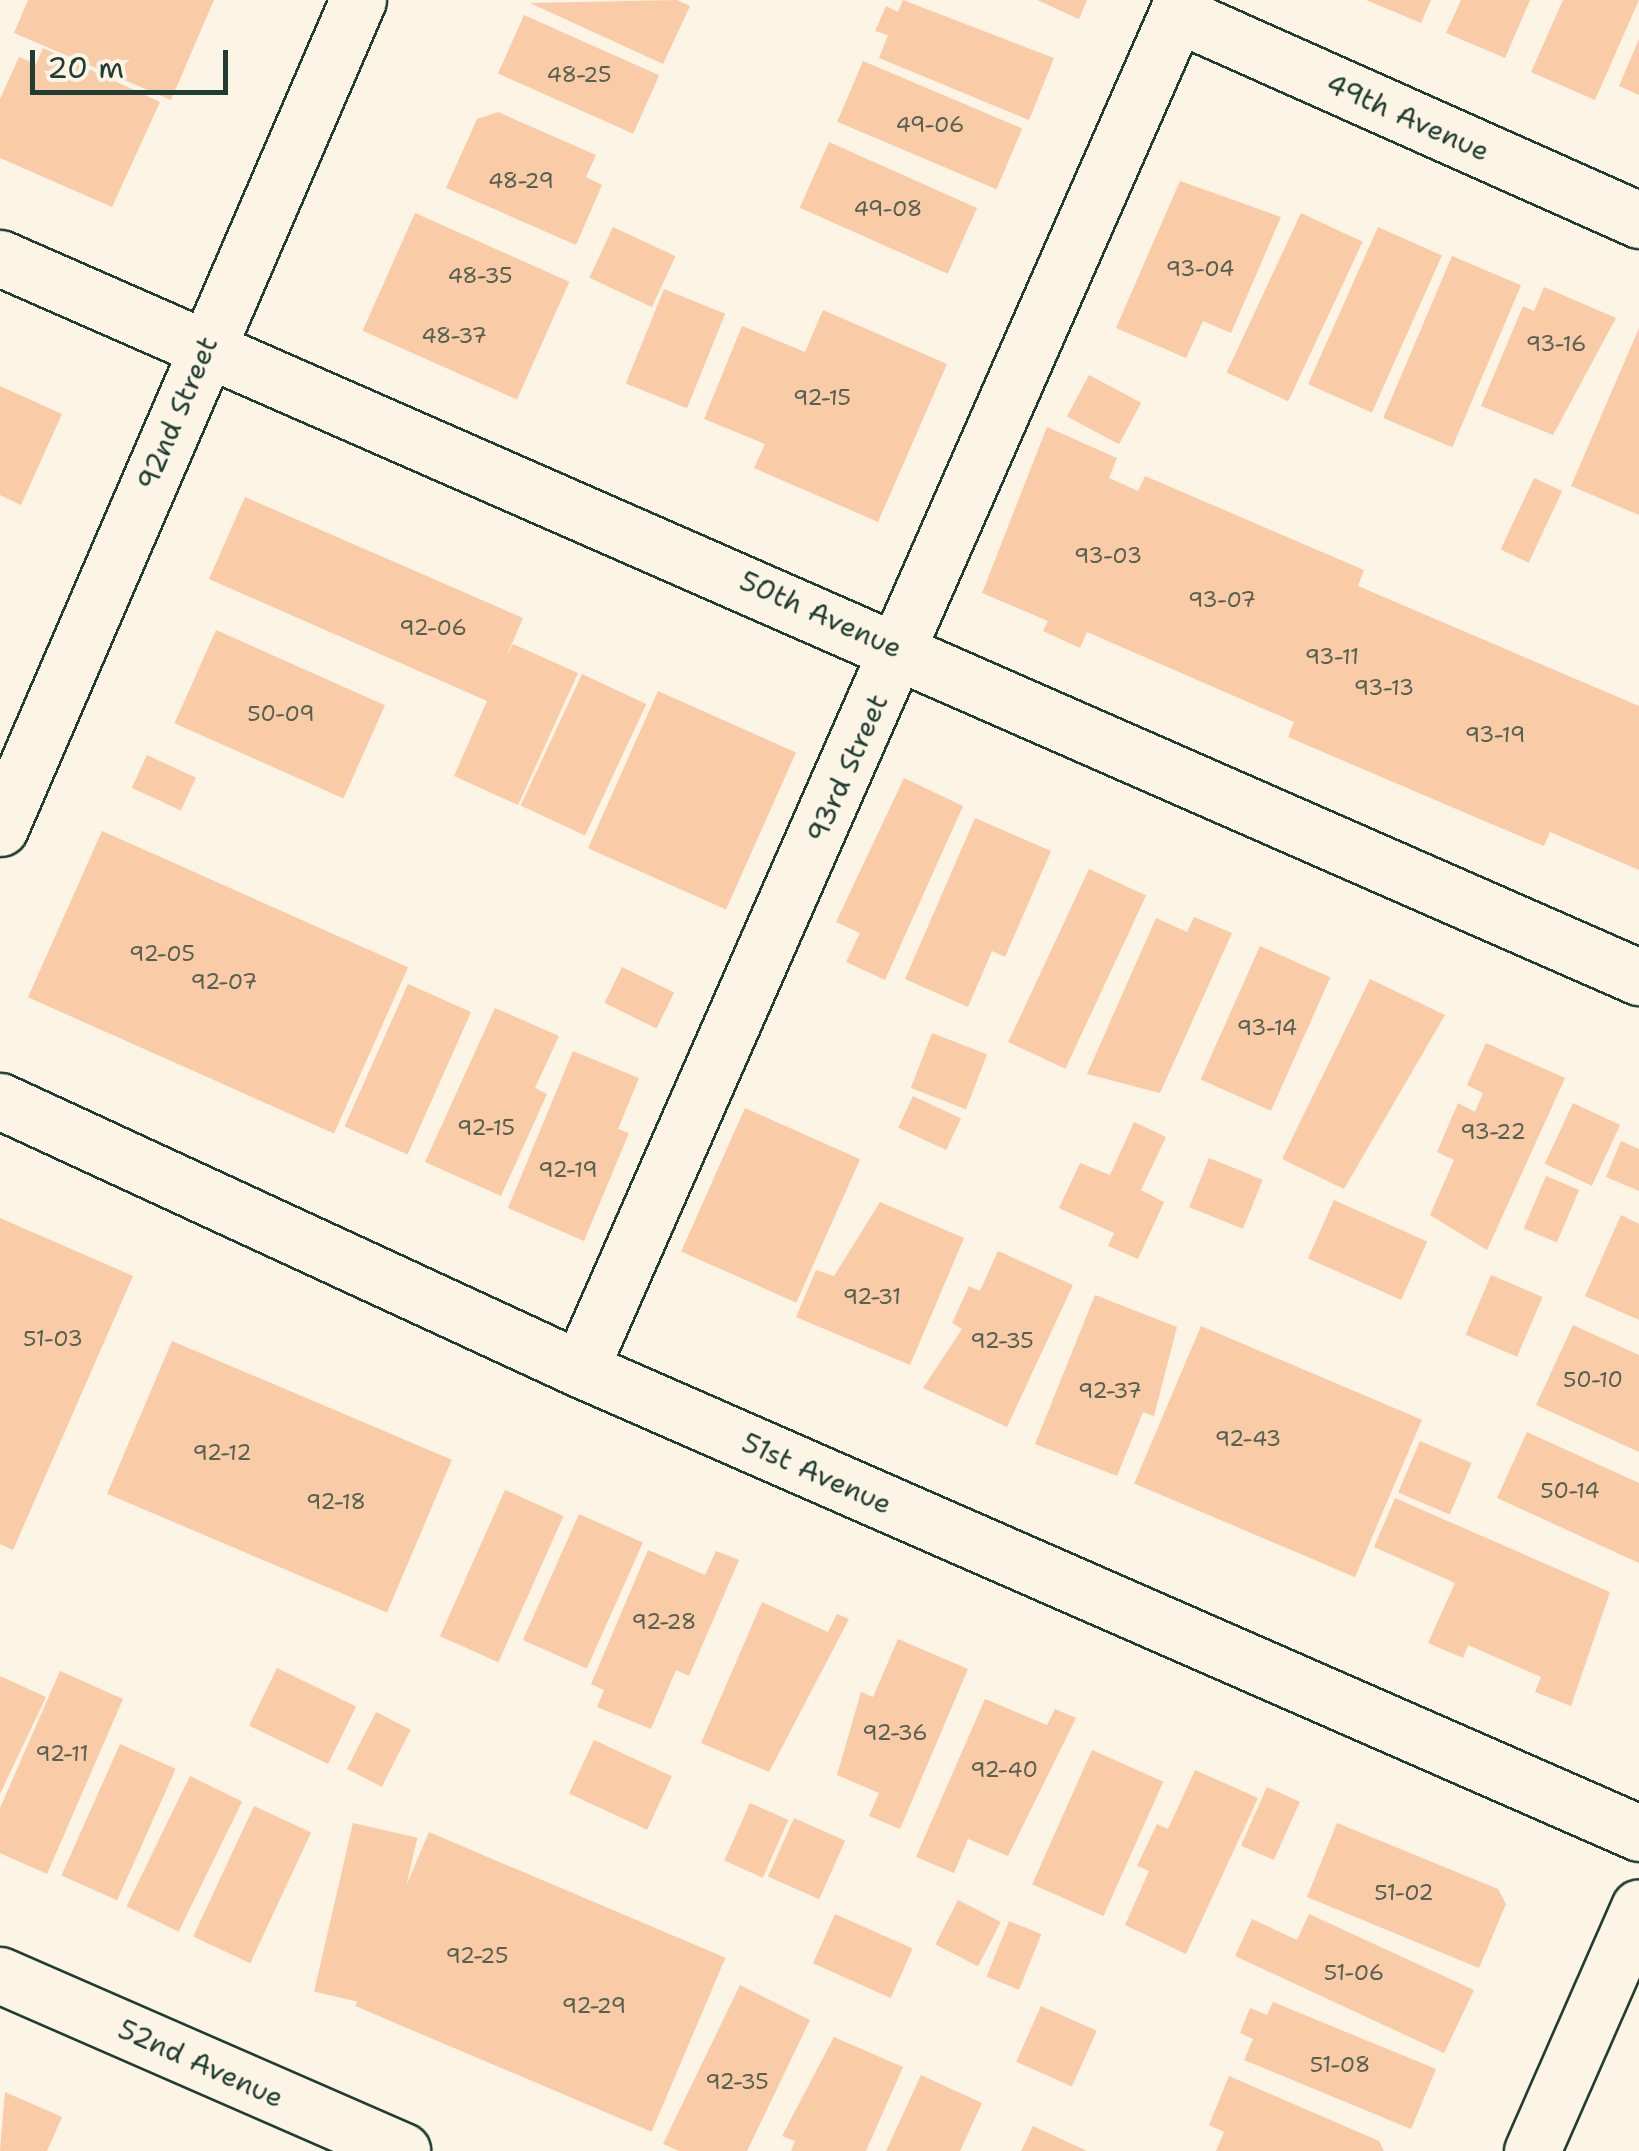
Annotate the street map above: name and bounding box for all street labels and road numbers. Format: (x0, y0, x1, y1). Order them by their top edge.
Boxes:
street label: 49th Avenue (1321, 66, 1495, 168)
street label: 92nd Street (130, 331, 224, 495)
street label: 50th Avenue (735, 563, 907, 665)
street label: 93rd Street (799, 689, 895, 847)
street label: 51st Avenue (737, 1425, 897, 1521)
street label: 52nd Avenue (113, 2012, 289, 2114)

